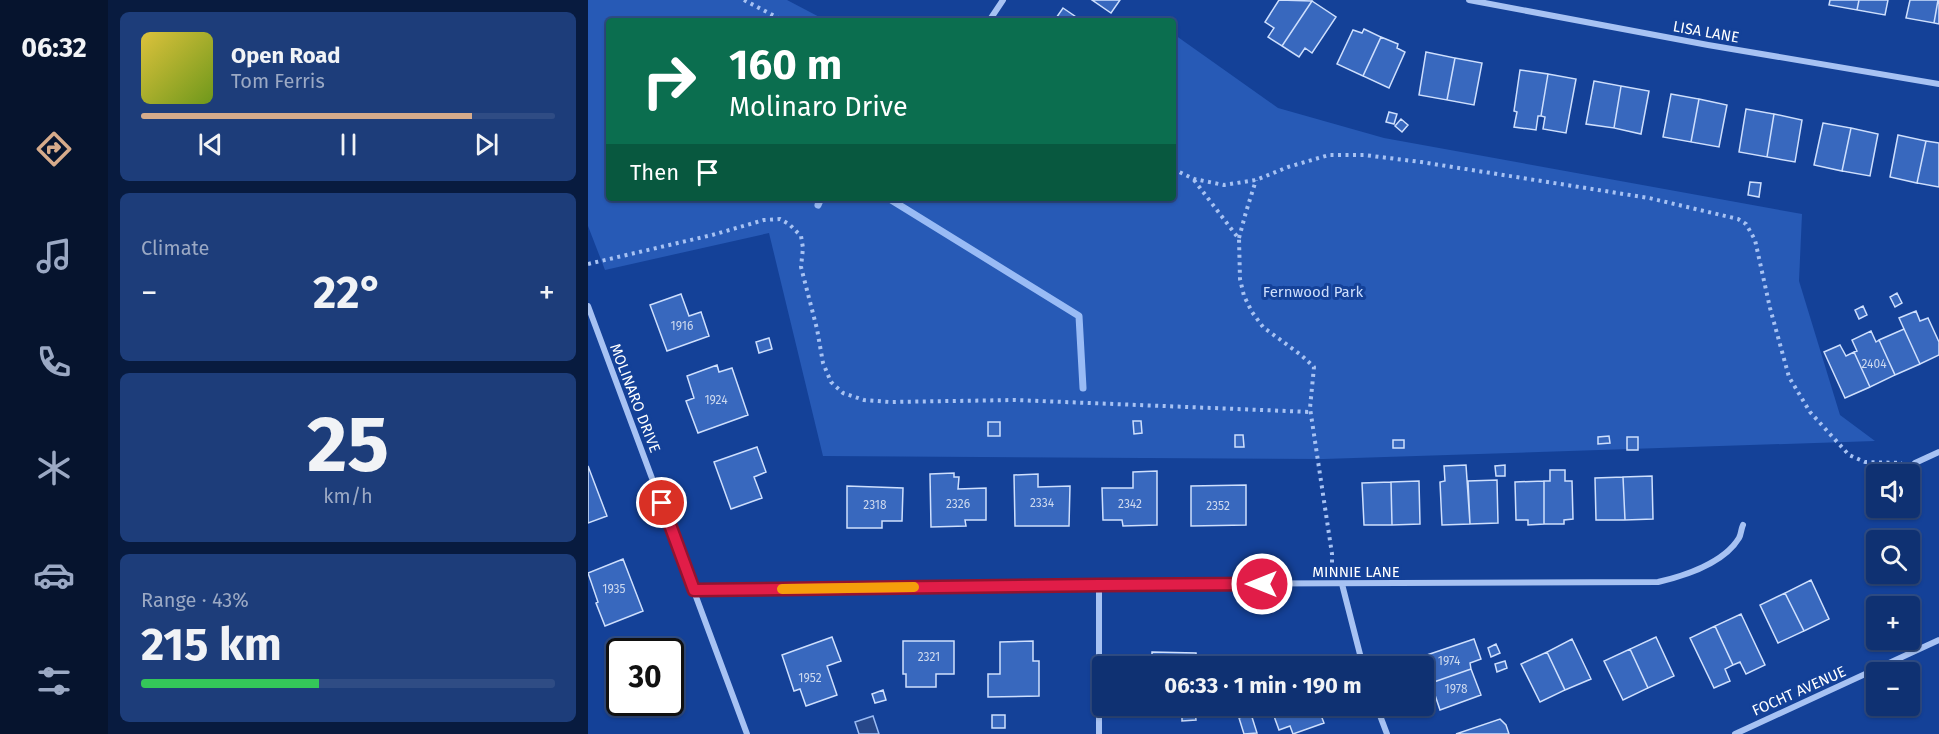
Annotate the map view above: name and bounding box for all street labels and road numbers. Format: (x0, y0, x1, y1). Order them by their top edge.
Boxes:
street label: LISA LANE (1671, 17, 1741, 47)
street label: MOLINARO DRIVE (606, 341, 664, 455)
street label: MINNIE LANE (1312, 563, 1400, 581)
street label: FOCHT AVENUE (1749, 662, 1849, 720)

